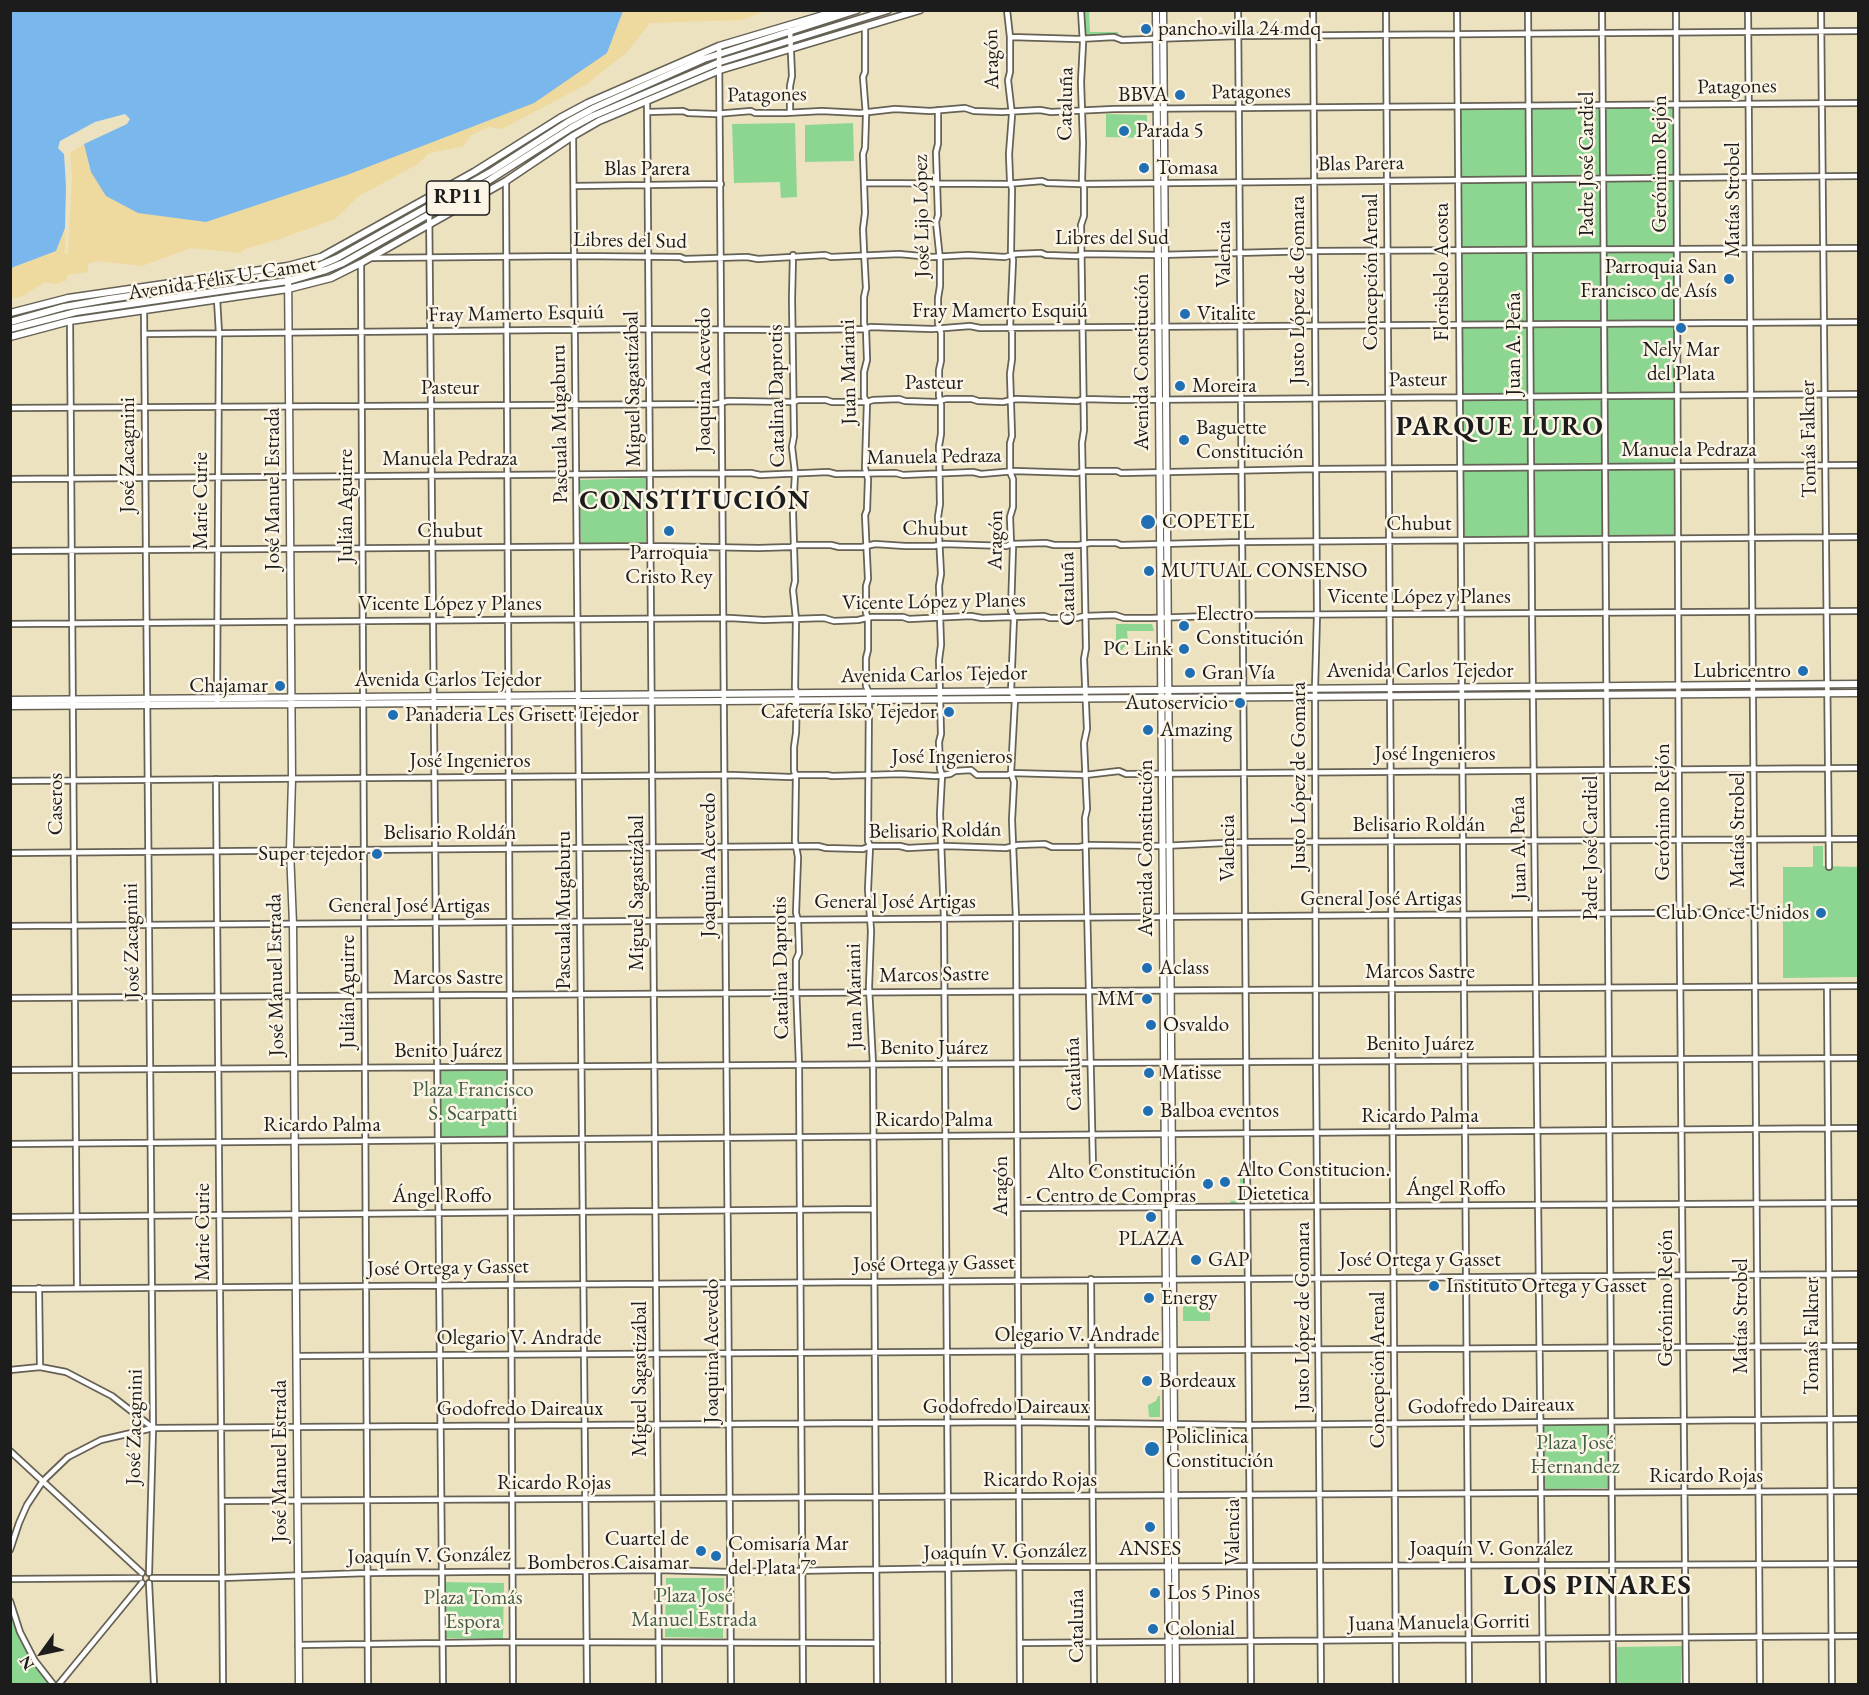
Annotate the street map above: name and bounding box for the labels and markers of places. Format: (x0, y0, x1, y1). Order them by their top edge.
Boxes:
place label: pancho villa 24 mdq (1158, 16, 1321, 42)
marker: pancho villa 24 mdq (1139, 22, 1153, 36)
place label: BBVA (1118, 82, 1168, 108)
marker: BBVA (1173, 88, 1187, 102)
place label: Parada 5 (1136, 118, 1204, 144)
marker: Parada 5 (1117, 124, 1131, 138)
place label: Tomasa (1156, 155, 1218, 181)
marker: Tomasa (1137, 161, 1151, 175)
place label: Parroquia San Francisco de Asís (1580, 254, 1717, 304)
marker: Parroquia San Francisco de Asís (1722, 272, 1736, 286)
place label: Vitalite (1197, 301, 1256, 327)
marker: Vitalite (1178, 307, 1192, 321)
marker: Nely Mar del Plata (1674, 321, 1688, 335)
place label: Nely Mar del Plata (1642, 337, 1720, 387)
place label: Moreira (1192, 373, 1257, 399)
marker: Moreira (1173, 379, 1187, 393)
place label: Baguette Constitución (1196, 415, 1304, 465)
marker: Baguette Constitución (1177, 433, 1191, 447)
place label: COPETEL (1162, 509, 1255, 535)
marker: COPETEL (1139, 513, 1157, 531)
marker: Parroquia Cristo Rey (662, 524, 676, 538)
place label: Parroquia Cristo Rey (625, 540, 713, 590)
place label: MUTUAL CONSENSO (1161, 558, 1368, 584)
marker: MUTUAL CONSENSO (1142, 564, 1156, 578)
place label: Electro Constitución (1196, 601, 1304, 651)
marker: Electro Constitución (1177, 619, 1191, 633)
place label: PC Link (1103, 636, 1172, 662)
marker: PC Link (1177, 642, 1191, 656)
place label: Lubricentro (1693, 658, 1791, 684)
place label: Gran Vía (1202, 660, 1275, 686)
marker: Lubricentro (1796, 664, 1810, 678)
marker: Gran Vía (1183, 666, 1197, 680)
place label: Chajamar (189, 673, 268, 699)
marker: Chajamar (273, 679, 287, 693)
place label: Autoservicio (1125, 690, 1228, 716)
marker: Autoservicio (1233, 696, 1247, 710)
place label: Cafetería Isko Tejedor (761, 699, 937, 725)
place label: Panaderia Les Grisett Tejedor (405, 702, 639, 728)
marker: Cafetería Isko Tejedor (942, 705, 956, 719)
marker: Panaderia Les Grisett Tejedor (386, 708, 400, 722)
place label: Amazing (1160, 717, 1232, 743)
marker: Amazing (1141, 723, 1155, 737)
place label: Super tejedor (258, 841, 365, 867)
marker: Super tejedor (370, 847, 384, 861)
place label: Club Once Unidos (1656, 900, 1809, 926)
marker: Club Once Unidos (1814, 906, 1828, 920)
place label: Aclass (1159, 955, 1209, 981)
marker: Aclass (1140, 961, 1154, 975)
place label: MM (1097, 986, 1135, 1012)
marker: MM (1140, 992, 1154, 1006)
place label: Osvaldo (1163, 1012, 1229, 1038)
marker: Osvaldo (1144, 1018, 1158, 1032)
place label: Matisse (1161, 1060, 1221, 1086)
marker: Matisse (1142, 1066, 1156, 1080)
place label: Balboa eventos (1160, 1098, 1279, 1124)
marker: Balboa eventos (1141, 1104, 1155, 1118)
place label: Alto Constitucion. Dietetica (1237, 1157, 1390, 1207)
place label: Alto Constitución - Centro de Compras (1026, 1159, 1196, 1209)
marker: Alto Constitucion. Dietetica (1218, 1175, 1232, 1189)
marker: Alto Constitución - Centro de Compras (1201, 1177, 1215, 1191)
marker: PLAZA (1144, 1210, 1158, 1224)
place label: PLAZA (1118, 1226, 1184, 1252)
place label: GAP (1208, 1247, 1249, 1273)
marker: GAP (1189, 1253, 1203, 1267)
place label: Instituto Ortega y Gasset (1446, 1273, 1647, 1299)
marker: Instituto Ortega y Gasset (1427, 1279, 1441, 1293)
place label: Energy (1161, 1285, 1217, 1311)
marker: Energy (1142, 1291, 1156, 1305)
place label: Bordeaux (1159, 1368, 1236, 1394)
marker: Bordeaux (1140, 1374, 1154, 1388)
place label: Policlinica Constitución (1166, 1424, 1274, 1474)
marker: Policlinica Constitución (1143, 1440, 1161, 1458)
marker: ANSES (1143, 1520, 1157, 1534)
place label: Cuartel de Bomberos Caisamar (527, 1526, 689, 1576)
place label: Comisaría Mar del Plata 7° (728, 1531, 849, 1581)
place label: ANSES (1119, 1536, 1181, 1562)
marker: Cuartel de Bomberos Caisamar (694, 1544, 708, 1558)
marker: Comisaría Mar del Plata 7° (709, 1549, 723, 1563)
place label: Los 5 Pinos (1167, 1580, 1260, 1606)
marker: Los 5 Pinos (1148, 1586, 1162, 1600)
place label: Colonial (1165, 1616, 1235, 1642)
marker: Colonial (1146, 1622, 1160, 1636)

